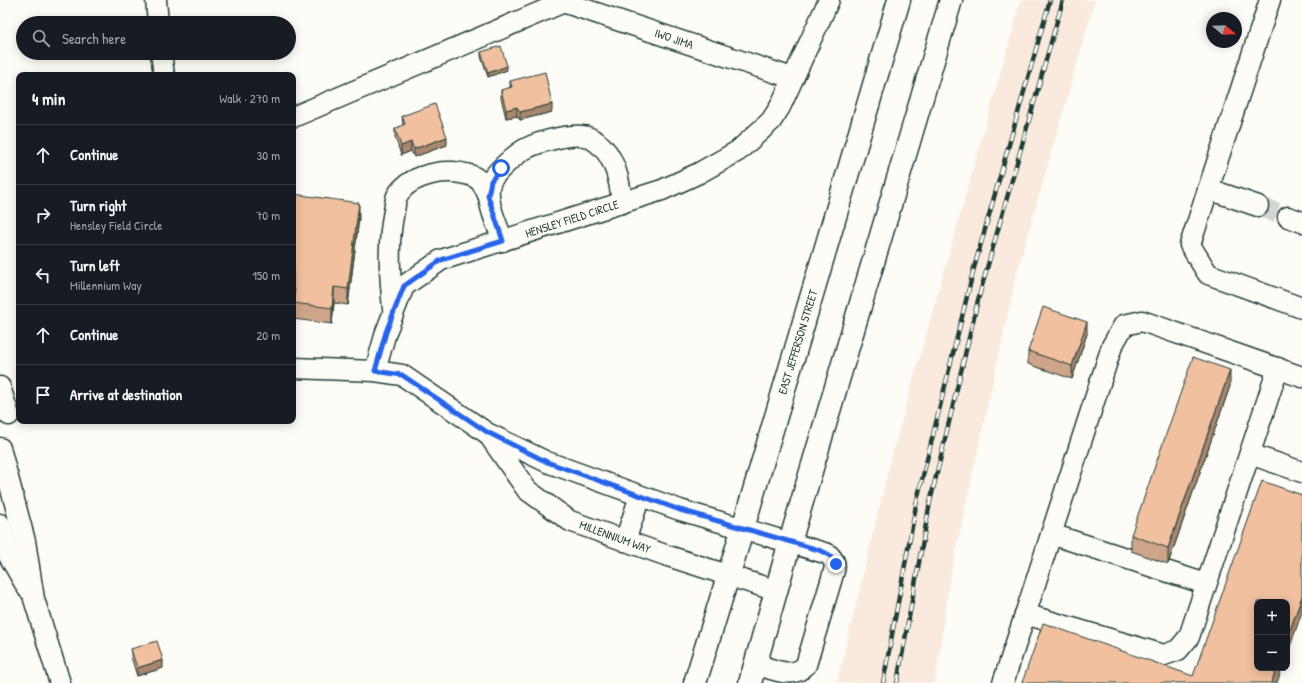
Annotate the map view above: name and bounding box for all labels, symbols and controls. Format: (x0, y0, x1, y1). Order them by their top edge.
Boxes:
north arrow (1206, 12, 1242, 48)
search box (16, 16, 296, 60)
street label: IWO JIMA (653, 24, 696, 53)
icon: search (30, 27, 52, 49)
text: Search here (62, 28, 126, 49)
text: 4 min (32, 87, 65, 110)
text: Walk · 270 m (219, 89, 280, 107)
icon: ahead (32, 144, 54, 166)
text: Continue (70, 144, 118, 165)
text: 30 m (257, 146, 280, 164)
route start (492, 159, 510, 177)
text: Turn right (70, 195, 126, 216)
street label: HENSLEY FIELD CIRCLE (523, 195, 621, 242)
icon: right (32, 204, 54, 226)
text: 70 m (256, 206, 280, 224)
text: Hensley Field Circle (70, 216, 162, 234)
text: Turn left (70, 255, 120, 276)
icon: left (32, 264, 54, 286)
text: 150 m (252, 266, 280, 284)
text: Millennium Way (70, 276, 142, 294)
street label: EAST JEFFERSON STREET (774, 287, 822, 396)
icon: ahead (32, 324, 54, 346)
text: Continue (70, 324, 118, 345)
text: 20 m (256, 326, 280, 344)
icon: arrive (32, 384, 54, 406)
text: Arrive at destination (70, 384, 182, 405)
street label: MILLENNIUM WAY (577, 516, 654, 558)
route end (827, 555, 845, 573)
map controls (1254, 599, 1290, 671)
button: + (1254, 599, 1290, 635)
button: − (1254, 635, 1290, 671)

